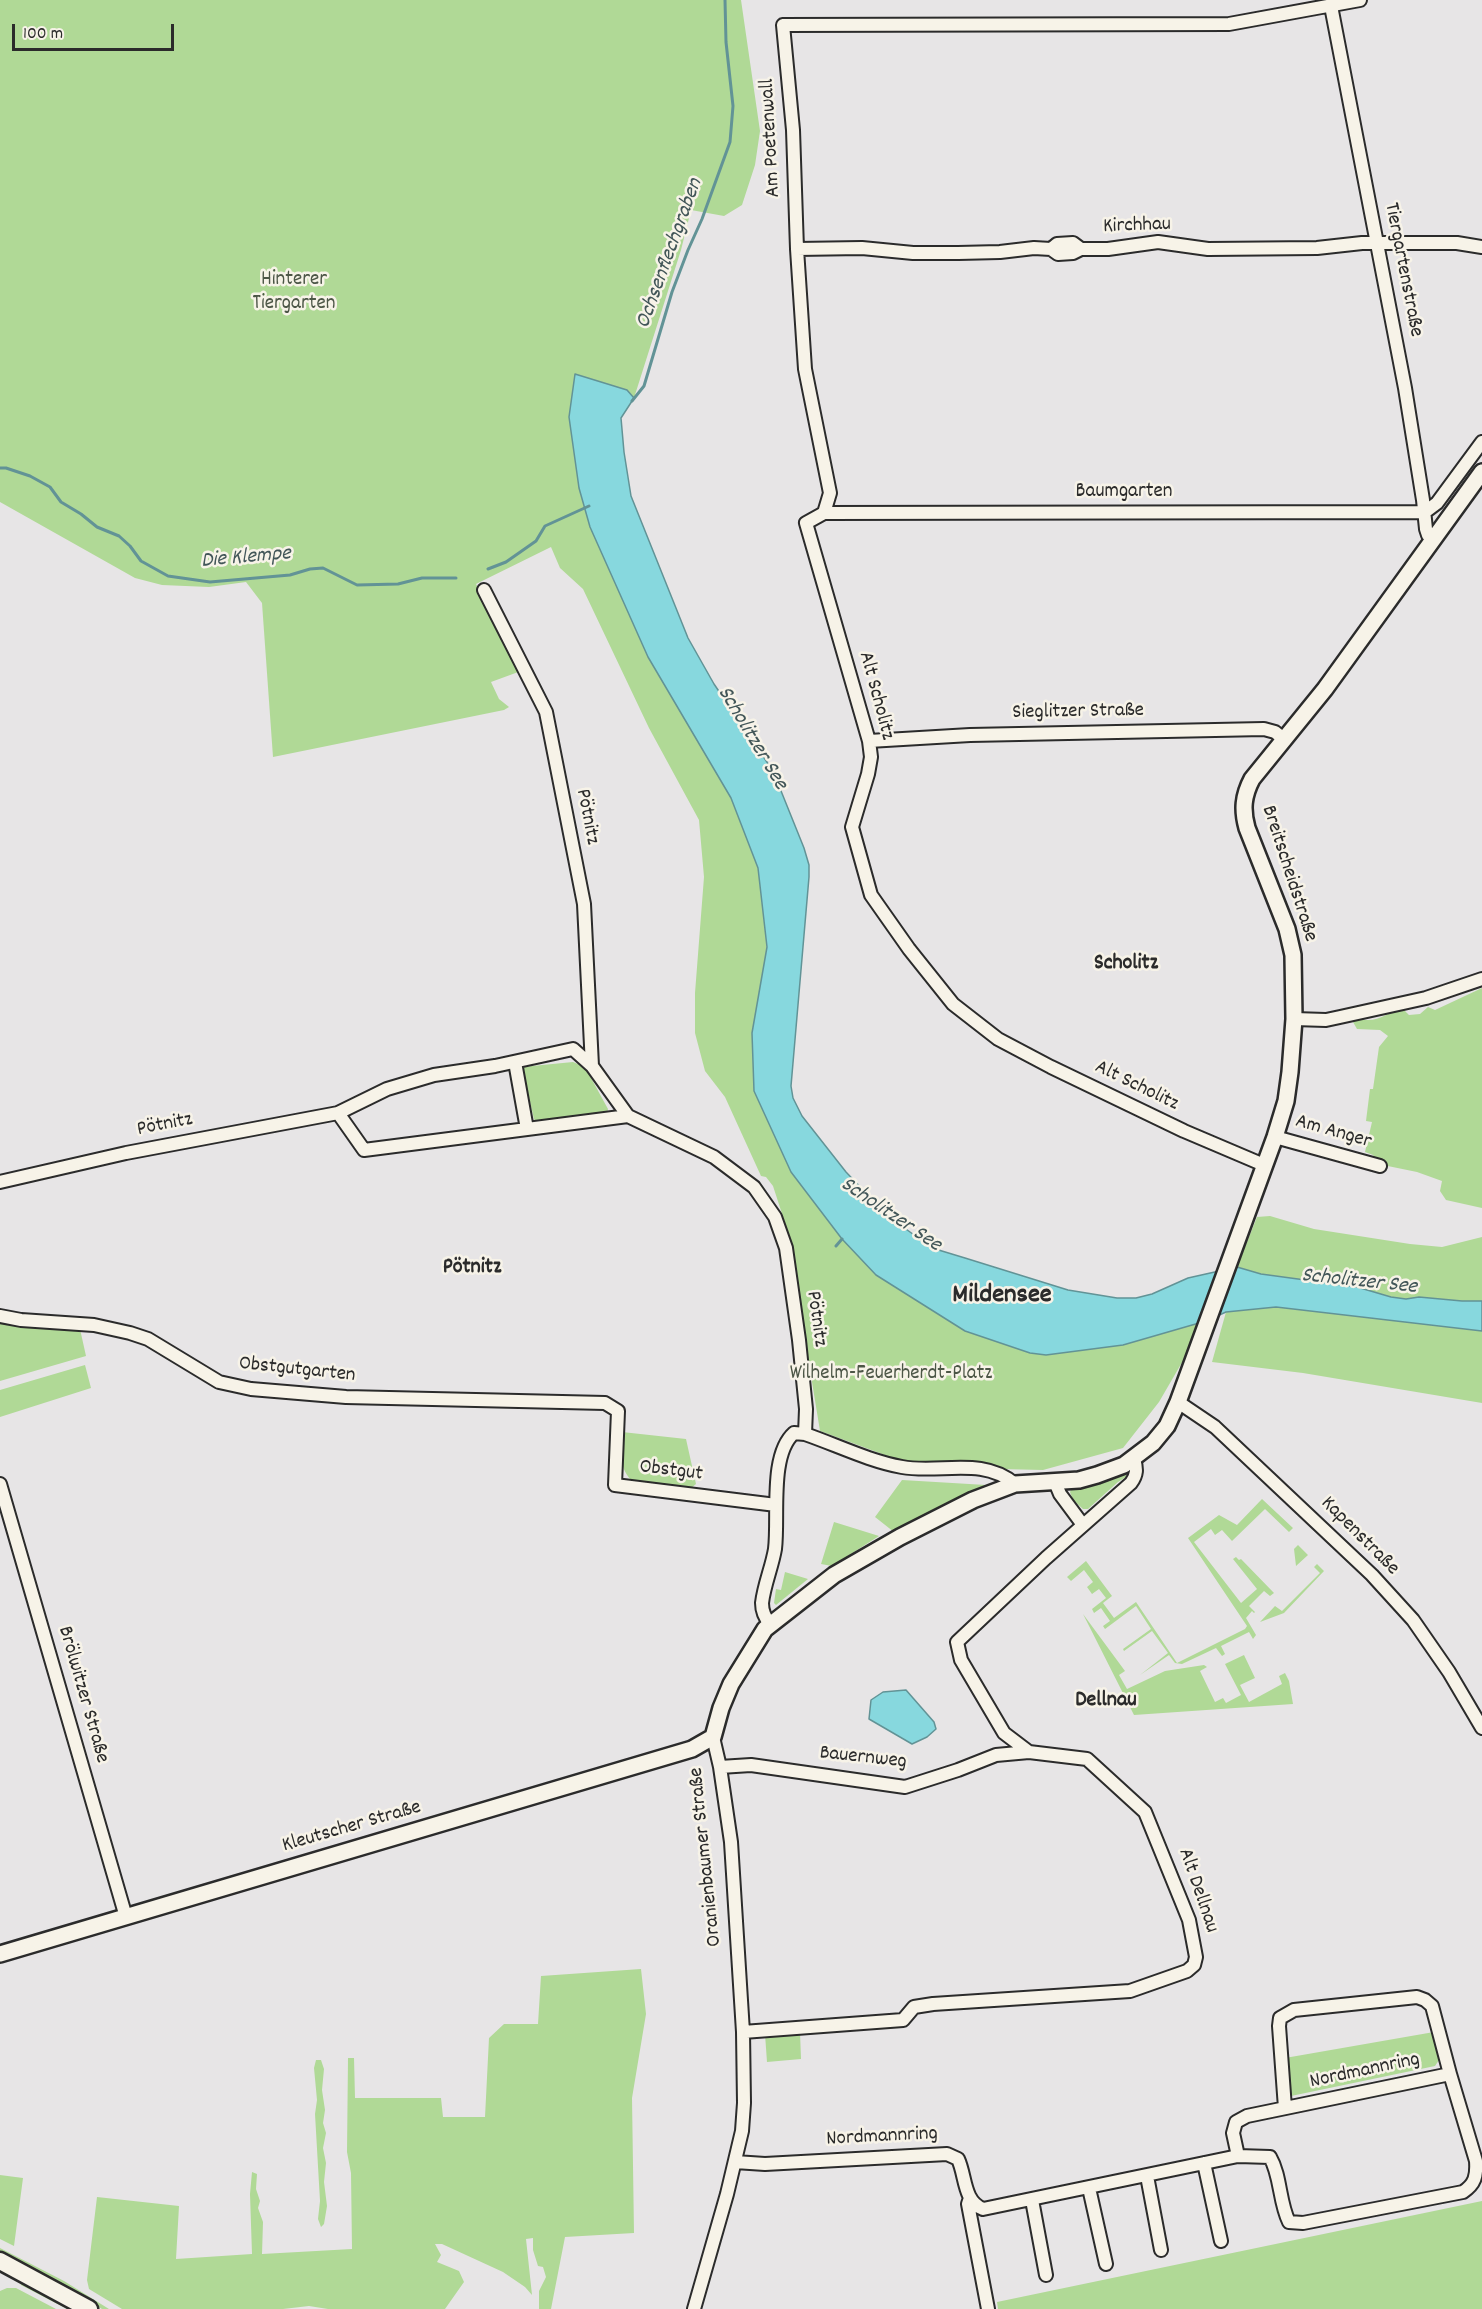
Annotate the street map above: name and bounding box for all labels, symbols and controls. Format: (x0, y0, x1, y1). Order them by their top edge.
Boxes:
scale bar (15, 12, 177, 50)
text: 100 m (23, 22, 63, 47)
street label: Am Poetenwall (756, 78, 788, 198)
water label: Ochsenflechgraben (632, 175, 710, 333)
street label: Tiergartenstraße (1377, 201, 1427, 339)
street label: Kirchhau (1103, 213, 1171, 241)
park label: Hinterer Tiergarten (253, 268, 335, 318)
street label: Baumgarten (1076, 480, 1172, 506)
water label: Die Klempe (200, 542, 292, 576)
street label: Alt Scholitz (851, 649, 899, 743)
water label: Scholitzer See (710, 682, 792, 796)
street label: Sieglitzer Straße (1012, 699, 1144, 727)
street label: Pötnitz (568, 787, 604, 847)
street label: Breitscheidstraße (1254, 803, 1322, 945)
district label: Scholitz (1094, 952, 1158, 978)
street label: Alt Scholitz (1090, 1056, 1182, 1118)
street label: Pötnitz (135, 1108, 195, 1144)
street label: Am Anger (1292, 1110, 1374, 1156)
water label: Scholitzer See (834, 1173, 946, 1259)
district label: Pötnitz (443, 1256, 501, 1282)
water label: Scholitzer See (1300, 1264, 1418, 1302)
district label: Mildensee (952, 1281, 1052, 1313)
street label: Pötnitz (799, 1290, 831, 1348)
street label: Obstgutgarten (237, 1352, 357, 1390)
park label: Wilhelm-Feuerherdt-Platz (790, 1362, 992, 1388)
street label: Obstgut (638, 1456, 704, 1488)
street label: Kapenstraße (1314, 1492, 1404, 1582)
street label: Brölwitzer Straße (50, 1624, 114, 1766)
district label: Dellnau (1075, 1689, 1137, 1715)
street label: Bauernweg (818, 1742, 908, 1776)
street label: Oranienbaumer Straße (685, 1766, 729, 1948)
street label: Kleutscher Straße (280, 1796, 424, 1860)
street label: Alt Dellnau (1171, 1845, 1223, 1937)
street label: Nordmannring (1308, 2048, 1422, 2096)
street label: Nordmannring (826, 2122, 938, 2154)

